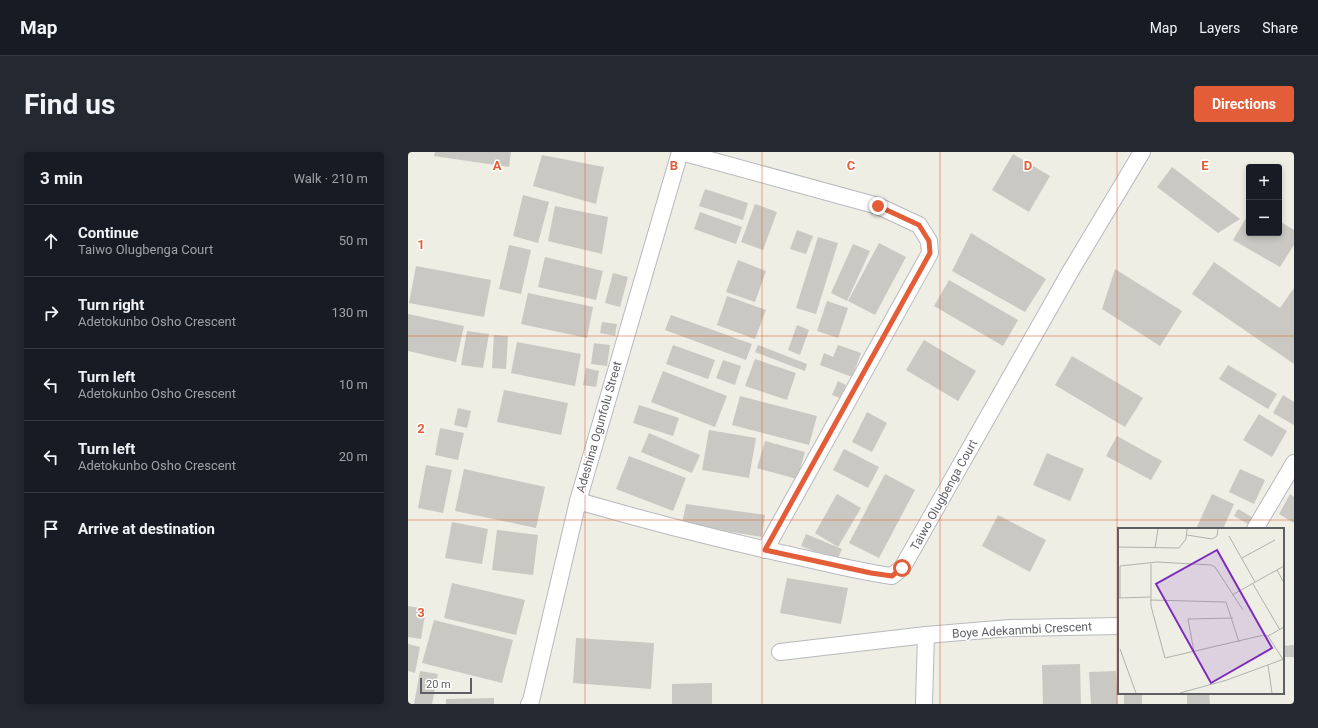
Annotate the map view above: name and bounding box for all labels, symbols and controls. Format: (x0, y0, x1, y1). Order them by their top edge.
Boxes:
text: Map (20, 16, 58, 39)
text: Map (1150, 20, 1177, 36)
text: Layers (1199, 20, 1240, 36)
text: Share (1262, 20, 1298, 36)
button: Directions (1194, 86, 1294, 122)
text: Find us (24, 88, 115, 121)
text: A (493, 158, 502, 173)
text: B (670, 158, 678, 173)
text: C (847, 158, 856, 173)
text: D (1024, 158, 1032, 173)
text: E (1201, 158, 1209, 173)
map controls (1246, 164, 1282, 236)
button: + (1246, 164, 1282, 200)
text: 3 min (40, 168, 83, 188)
text: Walk · 210 m (293, 171, 368, 186)
route end (869, 197, 887, 215)
button: − (1246, 200, 1282, 236)
text: Continue (78, 224, 139, 242)
icon: ahead (40, 230, 62, 252)
text: 50 m (339, 233, 368, 248)
text: 1 (417, 237, 425, 252)
text: Taiwo Olugbenga Court (78, 242, 213, 257)
text: Turn right (78, 296, 144, 314)
icon: right (40, 302, 62, 324)
text: 130 m (331, 305, 368, 320)
text: Adetokunbo Osho Crescent (78, 314, 236, 329)
street label: Adeshina Ogunfolu Street (573, 360, 625, 494)
text: Turn left (78, 368, 135, 386)
icon: left (40, 374, 62, 396)
text: 10 m (339, 377, 368, 392)
text: Adetokunbo Osho Crescent (78, 386, 236, 401)
text: 2 (417, 421, 425, 436)
street label: Taiwo Olugbenga Court (908, 437, 980, 553)
text: Turn left (78, 440, 135, 458)
icon: left (40, 446, 62, 468)
text: 20 m (339, 449, 368, 464)
text: Adetokunbo Osho Crescent (78, 458, 236, 473)
icon: arrive (40, 518, 62, 540)
text: Arrive at destination (78, 520, 215, 538)
inset map (1118, 528, 1284, 694)
route start (893, 559, 911, 577)
text: 3 (417, 605, 425, 620)
street label: Boye Adekanmbi Crescent (952, 619, 1092, 641)
scale bar (420, 676, 472, 695)
text: 20 m (426, 678, 451, 691)

